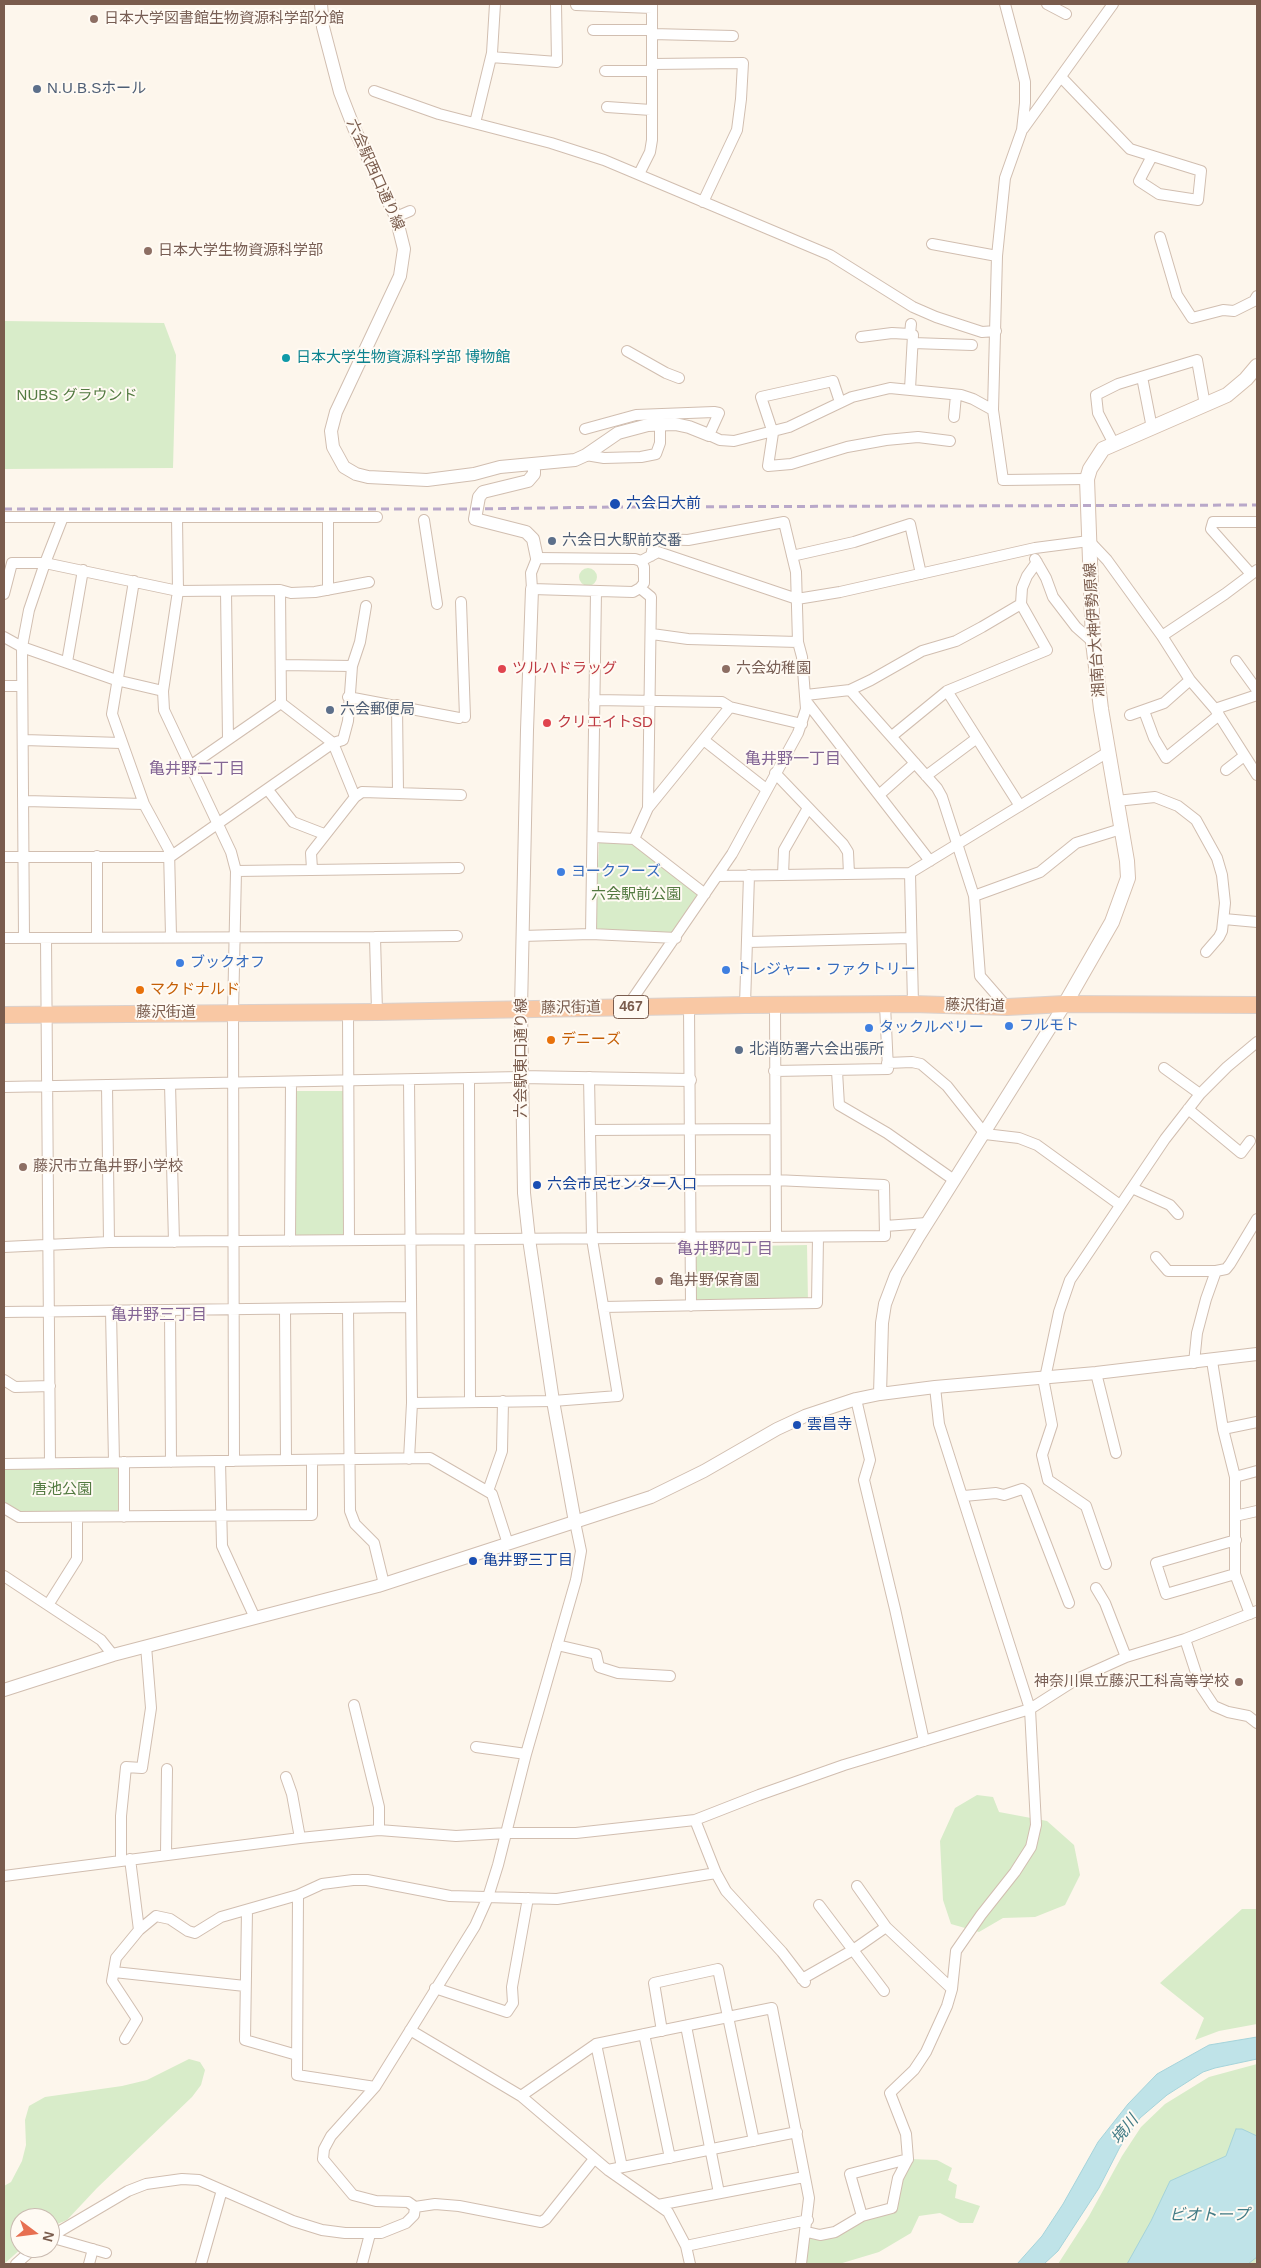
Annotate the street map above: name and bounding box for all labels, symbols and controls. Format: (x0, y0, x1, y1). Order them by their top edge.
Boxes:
place label: 日本大学図書館生物資源科学部分館 (104, 10, 344, 28)
marker: 日本大学図書館生物資源科学部分館 (88, 13, 100, 25)
place label: N.U.B.Sホール (47, 80, 146, 98)
marker: N.U.B.Sホール (31, 83, 43, 95)
street label: 六会駅西口通り線 (342, 117, 408, 233)
place label: 日本大学生物資源科学部 (158, 242, 323, 260)
marker: 日本大学生物資源科学部 (142, 245, 154, 257)
place label: 日本大学生物資源科学部 博物館 (296, 349, 510, 367)
marker: 日本大学生物資源科学部 博物館 (280, 352, 292, 364)
park label: NUBS グラウンド (17, 387, 137, 405)
place label: 六会日大前 (626, 495, 701, 513)
marker: 六会日大前 (608, 497, 622, 511)
place label: 六会日大駅前交番 (562, 532, 682, 550)
marker: 六会日大駅前交番 (546, 535, 558, 547)
street label: 湘南台大神伊勢原線 (1081, 562, 1109, 698)
place label: ツルハドラッグ (512, 660, 617, 678)
place label: 六会幼稚園 (736, 660, 811, 678)
marker: ツルハドラッグ (496, 663, 508, 675)
marker: 六会幼稚園 (720, 663, 732, 675)
place label: 六会郵便局 (340, 701, 415, 719)
marker: 六会郵便局 (324, 704, 336, 716)
place label: クリエイトSD (557, 714, 653, 732)
marker: クリエイトSD (541, 717, 553, 729)
district label: 亀井野一丁目 (745, 750, 841, 770)
district label: 亀井野二丁目 (149, 760, 245, 780)
place label: ヨークフーズ (571, 863, 661, 881)
marker: ヨークフーズ (555, 866, 567, 878)
park label: 六会駅前公園 (591, 886, 681, 904)
place label: ブックオフ (190, 954, 265, 972)
marker: ブックオフ (174, 957, 186, 969)
place label: トレジャー・ファクトリー (736, 961, 916, 979)
marker: トレジャー・ファクトリー (720, 964, 732, 976)
place label: マクドナルド (150, 981, 240, 999)
marker: マクドナルド (134, 984, 146, 996)
road number: 467 (614, 996, 648, 1019)
street label: 藤沢街道 (945, 996, 1005, 1016)
street label: 六会駅東口通り線 (513, 998, 531, 1118)
street label: 藤沢街道 (541, 998, 601, 1018)
street label: 藤沢街道 (136, 1004, 196, 1022)
place label: フルモト (1019, 1017, 1079, 1035)
place label: タックルベリー (879, 1019, 984, 1037)
marker: フルモト (1003, 1020, 1015, 1032)
marker: タックルベリー (863, 1022, 875, 1034)
place label: デニーズ (561, 1031, 621, 1049)
marker: デニーズ (545, 1034, 557, 1046)
place label: 北消防署六会出張所 (749, 1041, 884, 1059)
marker: 北消防署六会出張所 (733, 1044, 745, 1056)
place label: 藤沢市立亀井野小学校 (33, 1158, 183, 1176)
marker: 藤沢市立亀井野小学校 (17, 1161, 29, 1173)
place label: 六会市民センター入口 (547, 1176, 697, 1194)
marker: 六会市民センター入口 (531, 1179, 543, 1191)
district label: 亀井野四丁目 (677, 1240, 773, 1260)
place label: 亀井野保育園 (669, 1272, 759, 1290)
marker: 亀井野保育園 (653, 1275, 665, 1287)
district label: 亀井野三丁目 (111, 1306, 207, 1326)
place label: 雲昌寺 (807, 1416, 852, 1434)
marker: 雲昌寺 (791, 1419, 803, 1431)
park label: 唐池公園 (32, 1481, 92, 1499)
place label: 亀井野三丁目 (483, 1552, 573, 1570)
marker: 亀井野三丁目 (467, 1555, 479, 1567)
place label: 神奈川県立藤沢工科高等学校 (1034, 1673, 1229, 1691)
marker: 神奈川県立藤沢工科高等学校 (1233, 1676, 1245, 1688)
water label: 境川 (1107, 2112, 1143, 2148)
water label: ビオトープ (1169, 2206, 1249, 2226)
north arrow (10, 2208, 60, 2258)
text: N (39, 2230, 58, 2244)

